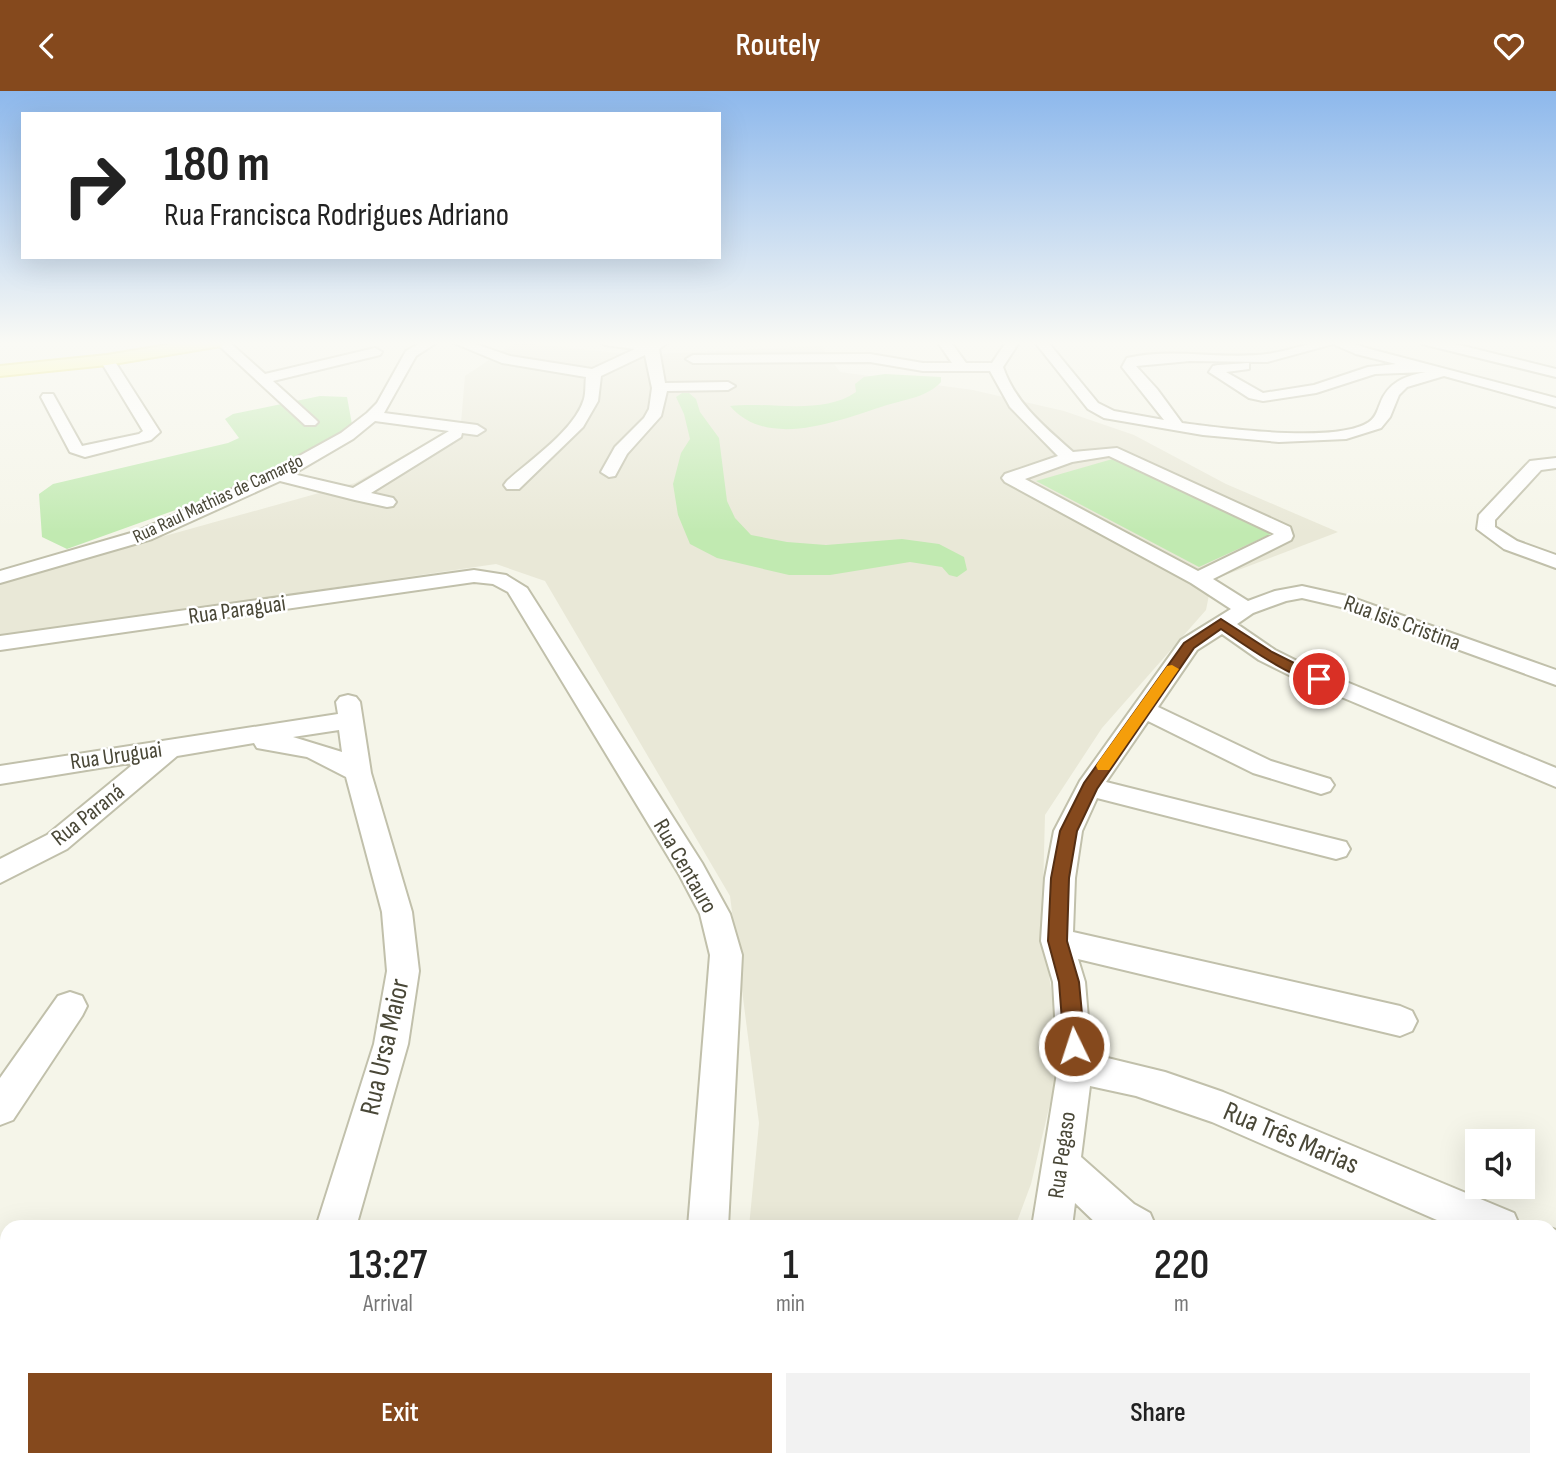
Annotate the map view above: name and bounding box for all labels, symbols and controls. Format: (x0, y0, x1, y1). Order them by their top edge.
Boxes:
text: Routely (736, 26, 820, 65)
icon: back (28, 27, 66, 65)
icon: heart (1490, 27, 1528, 65)
text: 180 m (164, 136, 270, 195)
icon: right (49, 140, 140, 231)
text: Rua Francisca Rodrigues Adriano (164, 196, 509, 235)
street label: Rua Raul Mathias de Camargo (129, 449, 307, 549)
street label: Rua Paraguai (187, 589, 287, 631)
street label: Rua Isis Cristina (1340, 589, 1464, 657)
pin (1289, 649, 1349, 709)
icon: arrive (1300, 660, 1338, 698)
street label: Rua Uruguai (68, 736, 164, 776)
street label: Rua Paraná (46, 778, 130, 852)
street label: Rua Centauro (647, 814, 723, 918)
street label: Rua Ursa Maior (353, 976, 417, 1118)
position arrow (1037, 1009, 1111, 1083)
street label: Rua Três Marias (1218, 1095, 1364, 1181)
street label: Rua Pegaso (1042, 1110, 1082, 1200)
map controls (1465, 1129, 1535, 1199)
button: sound (1465, 1129, 1535, 1199)
text: 13:27 (349, 1240, 427, 1291)
text: 1 (783, 1240, 798, 1291)
text: 220 (1154, 1240, 1209, 1291)
text: Arrival (363, 1290, 413, 1318)
text: min (776, 1290, 805, 1318)
text: m (1174, 1290, 1189, 1318)
button: Exit (28, 1373, 772, 1453)
button: Share (786, 1373, 1530, 1453)

